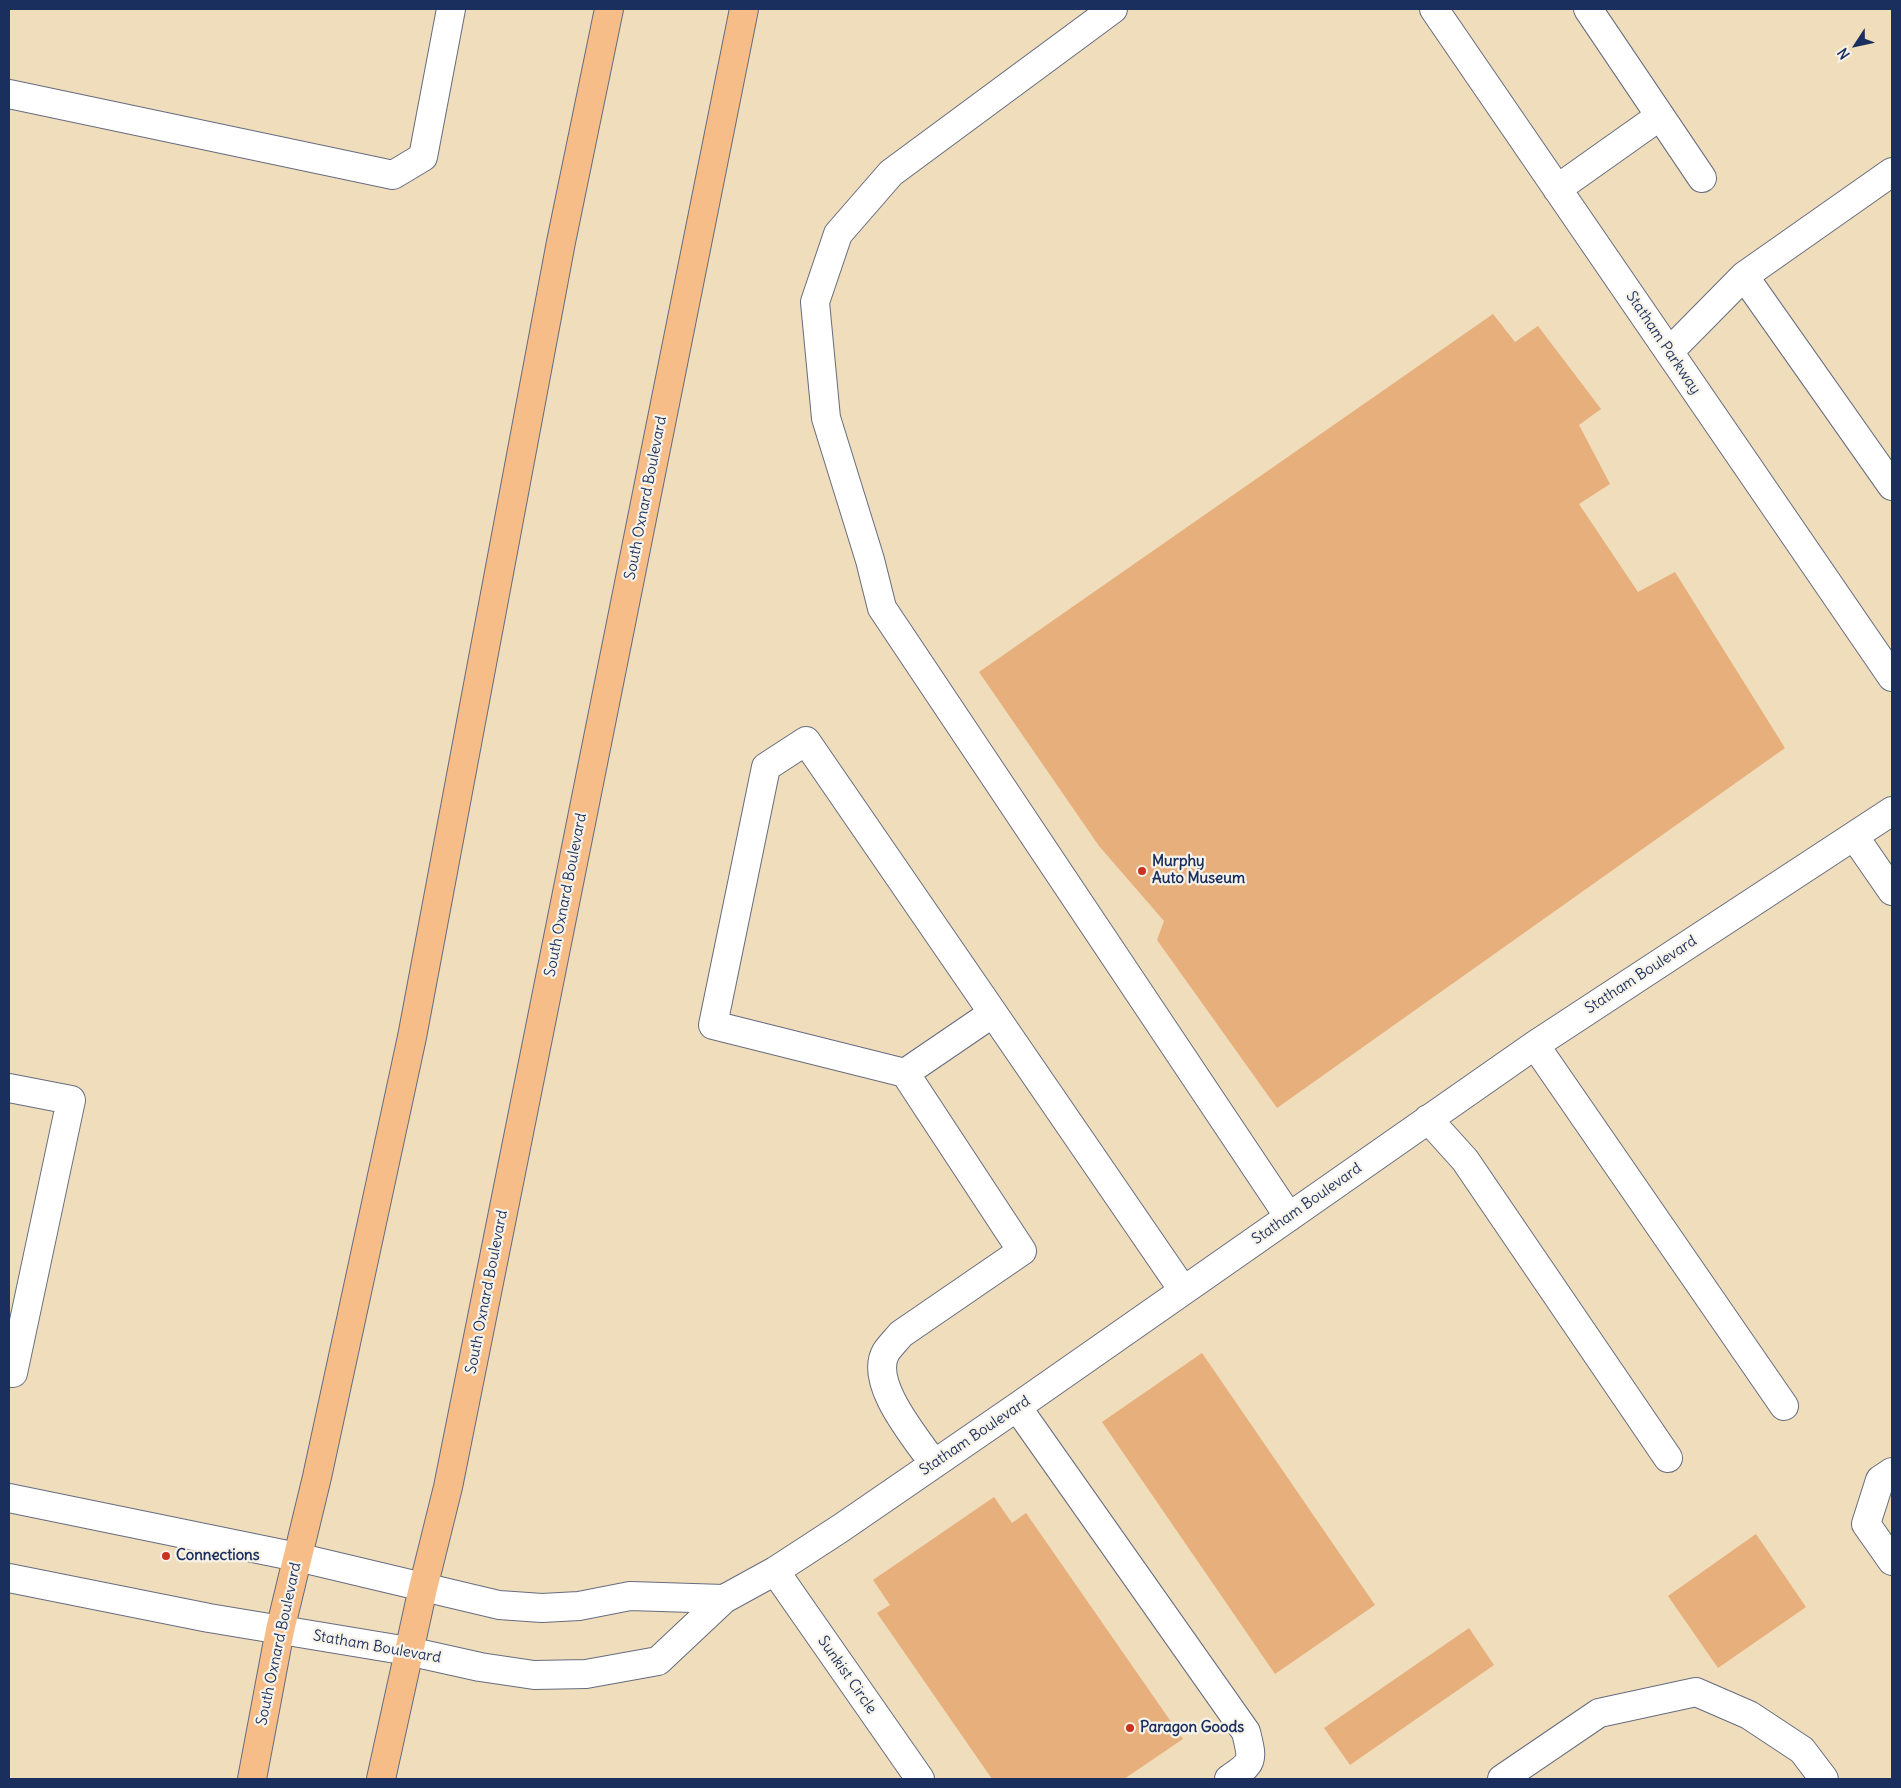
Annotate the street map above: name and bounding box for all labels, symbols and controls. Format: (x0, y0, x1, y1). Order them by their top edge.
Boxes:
north arrow (1831, 20, 1881, 70)
text: N (1834, 44, 1854, 63)
street label: Statham Parkway (1622, 288, 1704, 398)
street label: South Oxnard Boulevard (621, 415, 671, 581)
street label: South Oxnard Boulevard (541, 812, 591, 978)
place label: Murphy Auto Museum (1152, 853, 1245, 888)
marker: Murphy Auto Museum (1136, 865, 1148, 877)
street label: Statham Boulevard (1582, 932, 1700, 1018)
street label: Statham Boulevard (1249, 1159, 1365, 1249)
street label: South Oxnard Boulevard (462, 1209, 512, 1375)
street label: Statham Boulevard (916, 1392, 1034, 1480)
place label: Connections (176, 1547, 260, 1565)
marker: Connections (160, 1550, 172, 1562)
street label: South Oxnard Boulevard (253, 1561, 305, 1727)
street label: Statham Boulevard (312, 1627, 442, 1667)
street label: Sunkist Circle (814, 1633, 880, 1717)
place label: Paragon Goods (1140, 1719, 1244, 1737)
marker: Paragon Goods (1124, 1722, 1136, 1734)

